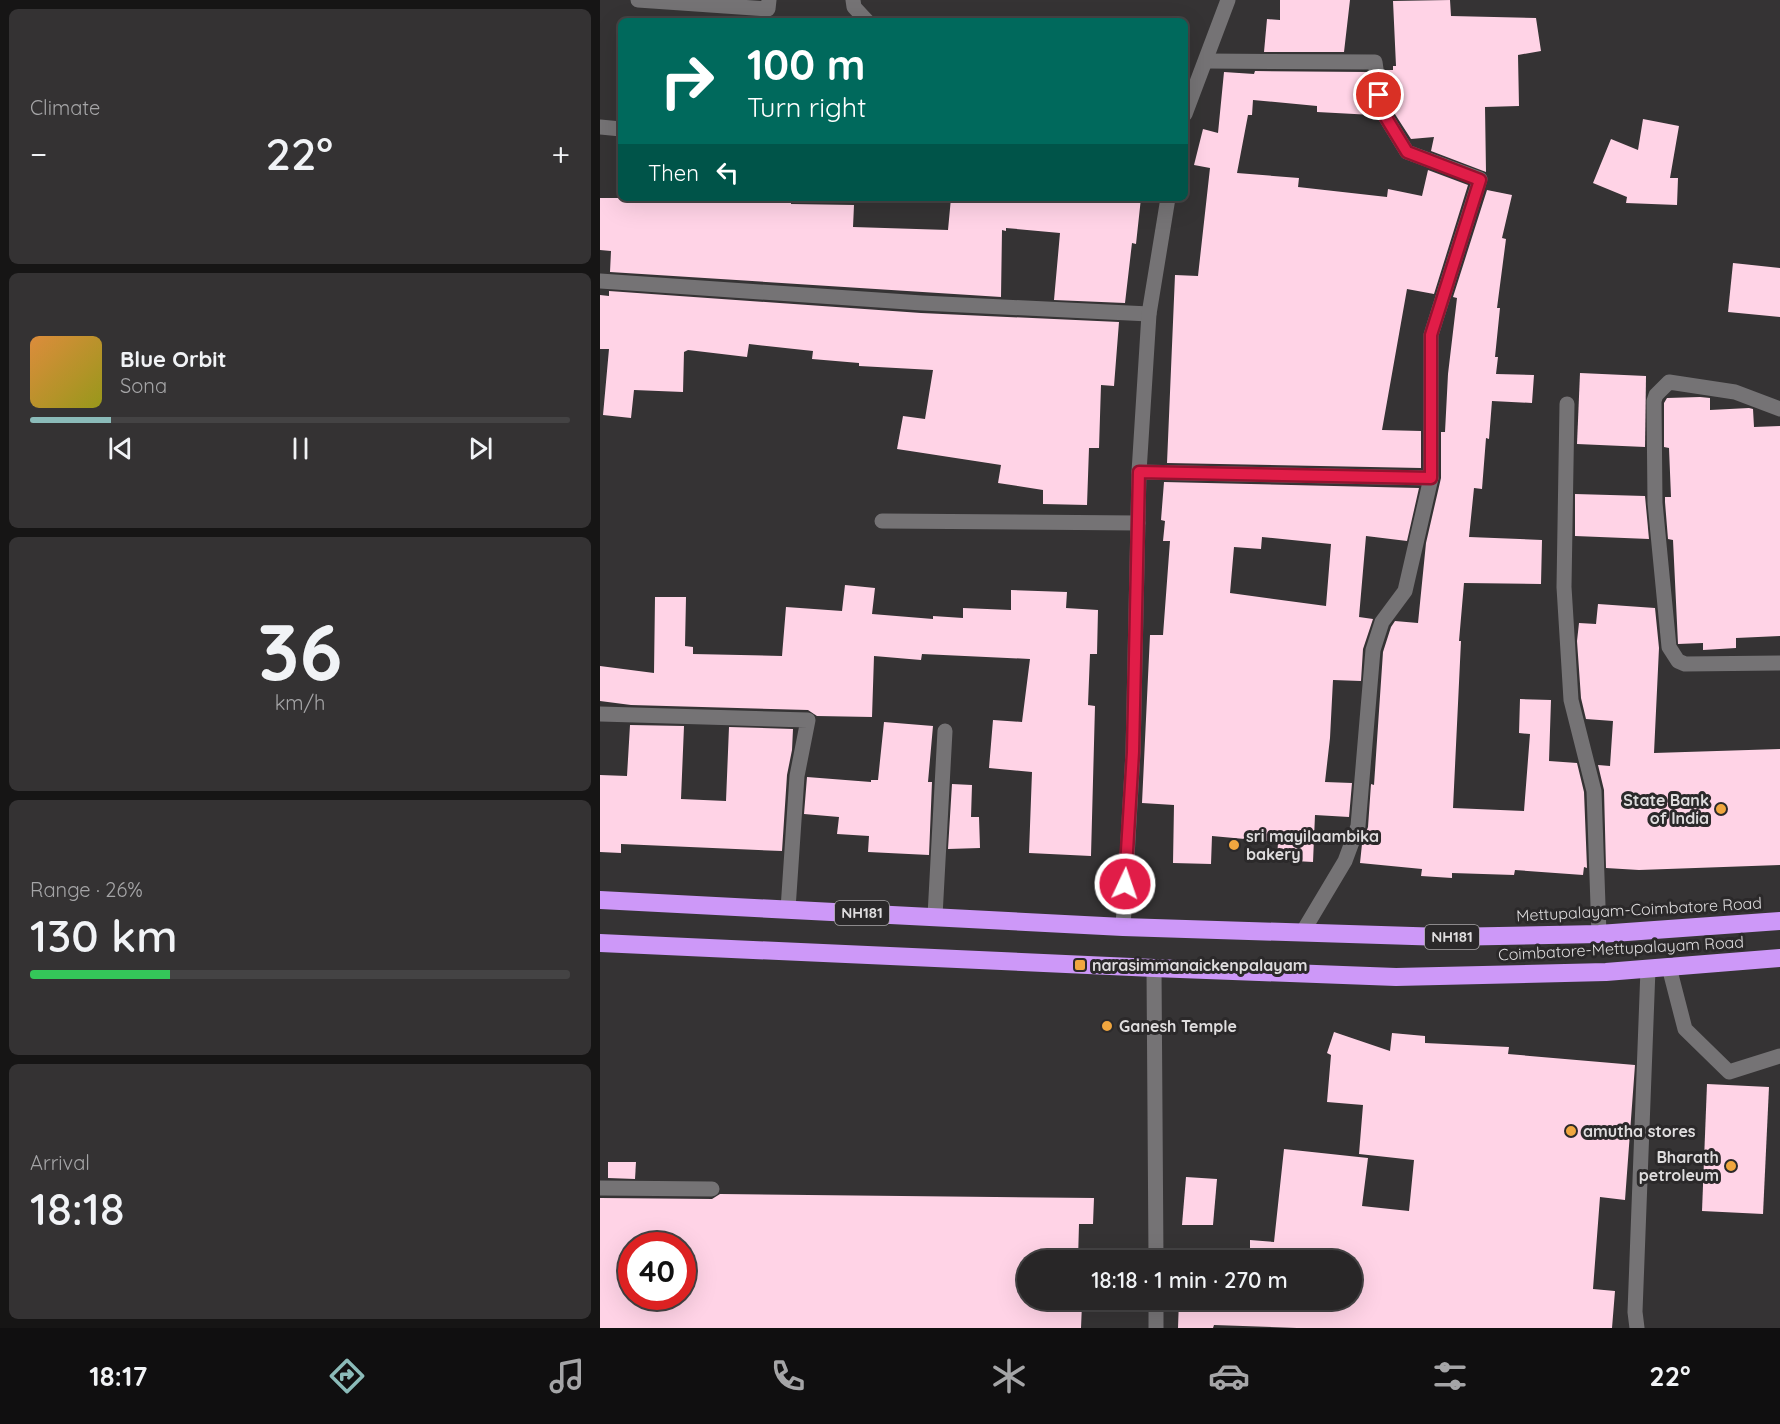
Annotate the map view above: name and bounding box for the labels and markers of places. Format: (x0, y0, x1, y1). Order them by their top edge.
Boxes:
pin (1353, 69, 1404, 120)
place label: State Bank of India (1623, 790, 1709, 828)
marker: State Bank of India (1714, 802, 1728, 816)
place label: sri mayilaambika bakery (1246, 826, 1379, 864)
marker: sri mayilaambika bakery (1227, 838, 1241, 852)
place label: narasimmanaickenpalayam (1092, 955, 1308, 975)
marker: narasimmanaickenpalayam (1073, 958, 1087, 972)
place label: Ganesh Temple (1119, 1016, 1237, 1036)
marker: Ganesh Temple (1100, 1019, 1114, 1033)
place label: amutha stores (1583, 1121, 1696, 1141)
marker: amutha stores (1564, 1124, 1578, 1138)
place label: Bharath petroleum (1639, 1147, 1719, 1185)
marker: Bharath petroleum (1724, 1159, 1738, 1173)

